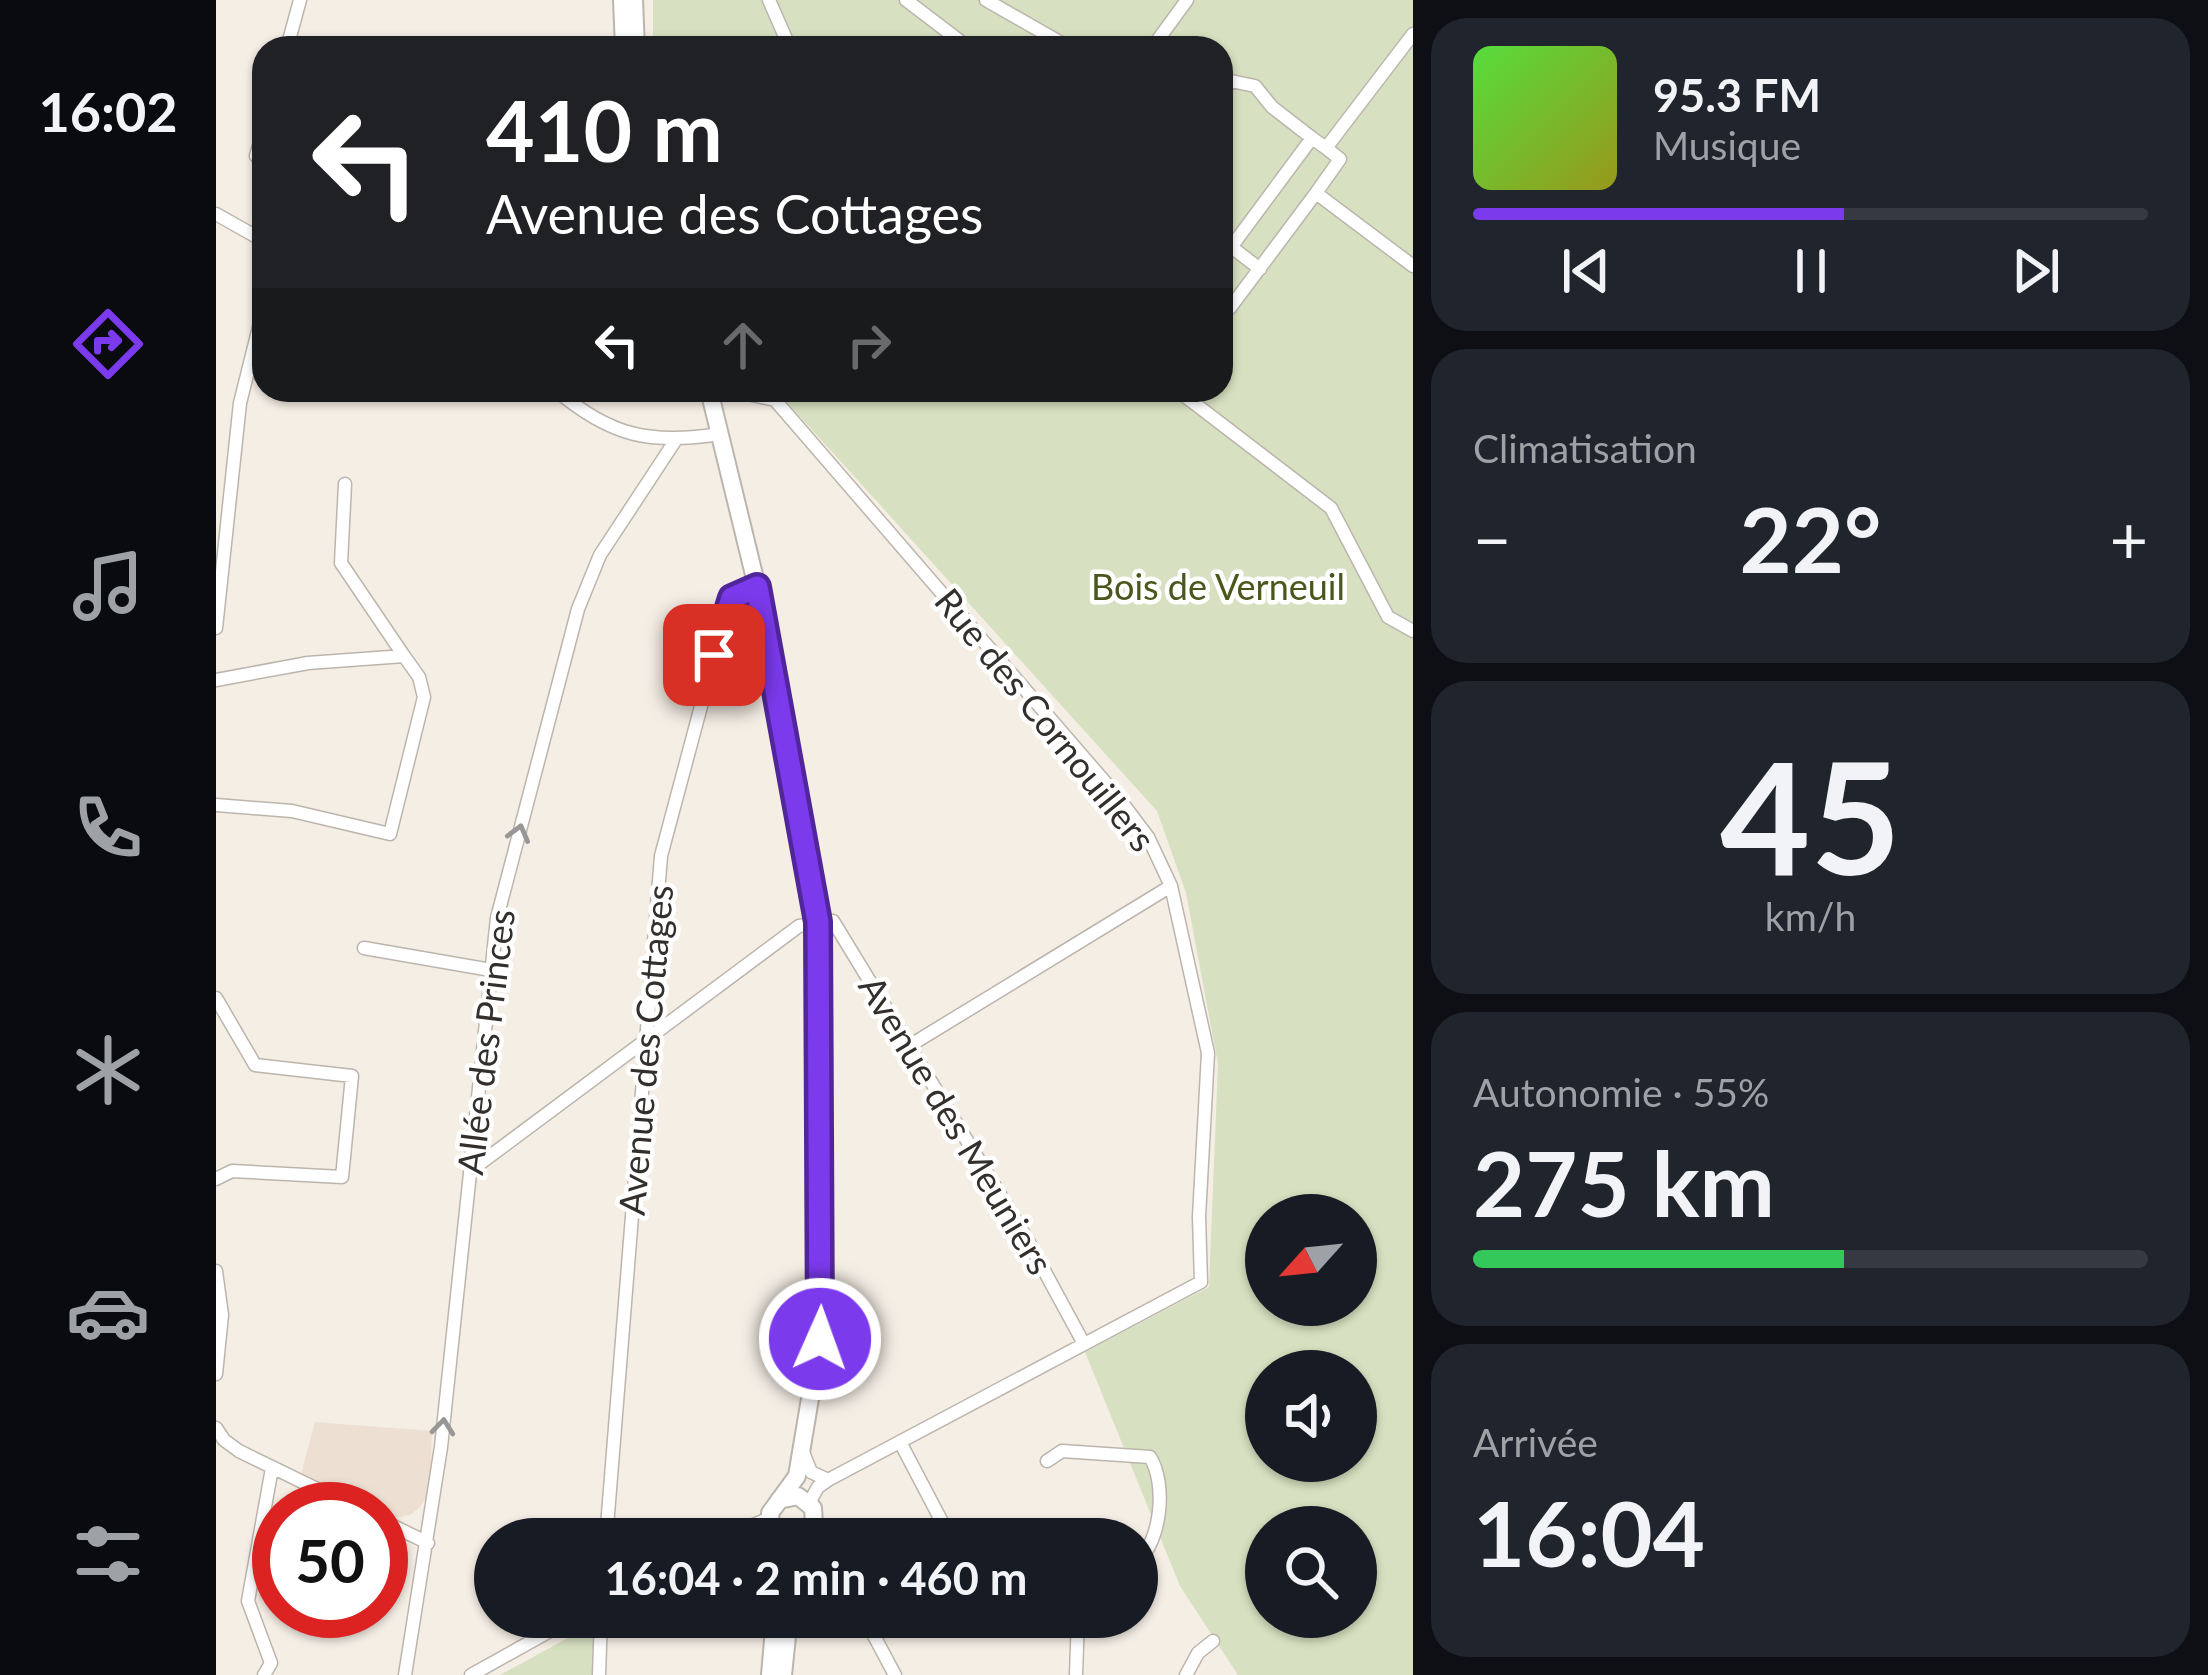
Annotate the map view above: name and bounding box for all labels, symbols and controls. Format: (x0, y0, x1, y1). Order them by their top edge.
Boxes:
text: 95.3 FM (1653, 68, 1821, 122)
text: 16:02 (38, 79, 178, 144)
text: 410 m (486, 79, 723, 180)
icon: left (288, 84, 444, 240)
text: Musique (1653, 122, 1801, 168)
text: Avenue des Cottages (486, 181, 983, 246)
icon: previous (1553, 238, 1619, 304)
icon: pause (1778, 238, 1844, 304)
icon: next (2003, 238, 2069, 304)
icon: directions (66, 302, 150, 386)
icon: left (584, 312, 650, 378)
icon: ahead (710, 312, 776, 378)
icon: right (836, 312, 902, 378)
text: Climatisation (1473, 425, 1697, 471)
text: 22° (1740, 484, 1881, 592)
text: − (1473, 499, 1511, 578)
text: + (2110, 499, 2148, 578)
icon: music (66, 544, 150, 628)
park label: Bois de Verneuil (1091, 564, 1345, 608)
street label: Rue des Cornouillers (926, 579, 1165, 860)
pin (663, 604, 765, 706)
icon: arrive (681, 622, 747, 688)
text: 45 (1720, 721, 1901, 908)
icon: phone (66, 786, 150, 870)
one-way arrow (505, 823, 530, 843)
street label: Avenue des Cottages (609, 883, 681, 1217)
text: km/h (1765, 893, 1856, 939)
street label: Allée des Princes (447, 907, 523, 1177)
street label: Avenue des Meuniers (850, 967, 1063, 1282)
icon: climate (66, 1028, 150, 1112)
text: Autonomie · 55% (1473, 1069, 1769, 1115)
text: 275 km (1473, 1128, 1775, 1236)
north arrow (1245, 1194, 1377, 1326)
map controls (1245, 1194, 1377, 1638)
icon: car (66, 1270, 150, 1354)
position arrow (757, 1276, 883, 1402)
button: sound (1245, 1350, 1377, 1482)
one-way arrow (430, 1417, 455, 1436)
text: Arrivée (1473, 1419, 1598, 1465)
text: 16:04 (1473, 1478, 1705, 1586)
speed limit sign: 50 (252, 1482, 408, 1638)
button: search (1245, 1506, 1377, 1638)
icon: filters (66, 1512, 150, 1596)
text: 16:04 · 2 min · 460 m (605, 1551, 1027, 1605)

